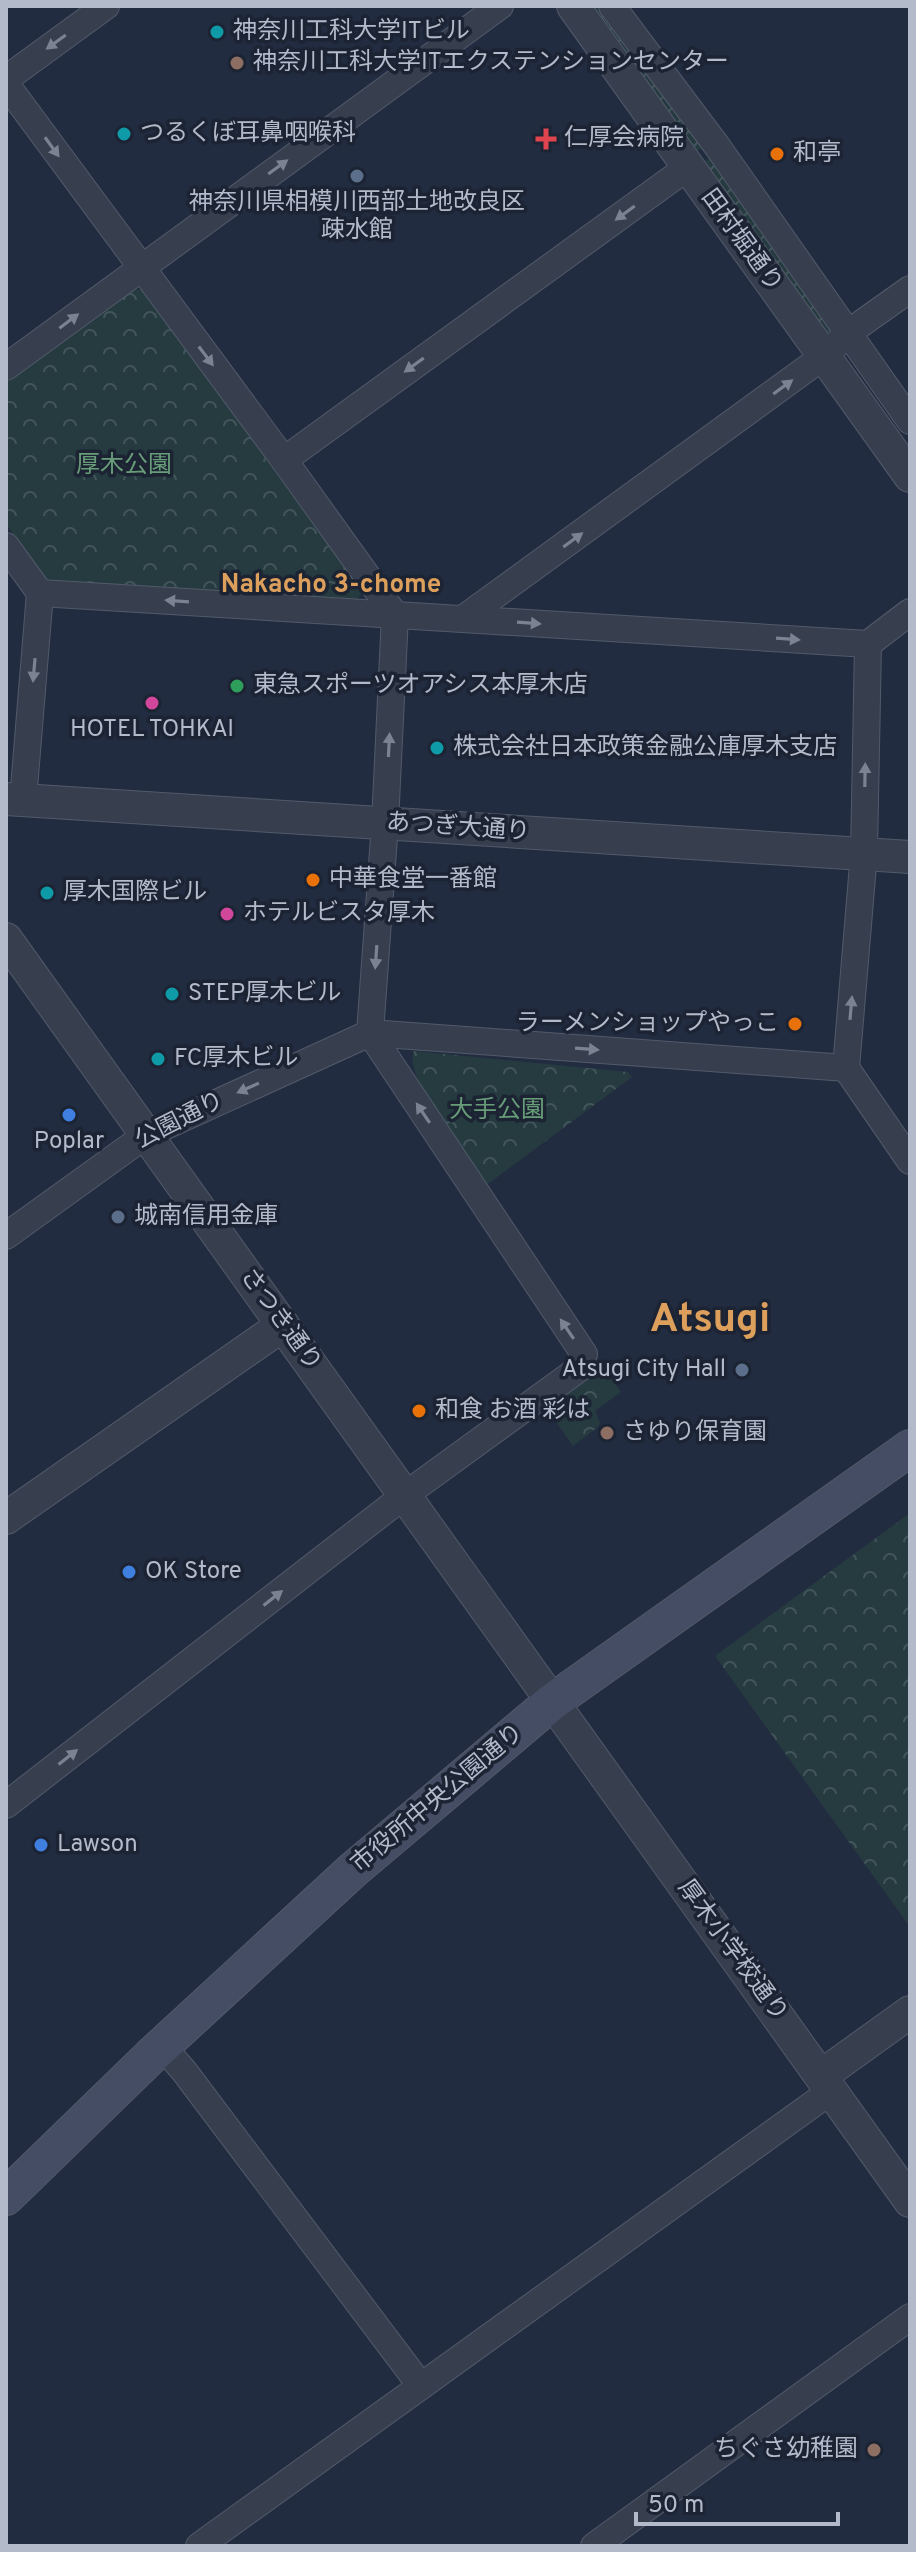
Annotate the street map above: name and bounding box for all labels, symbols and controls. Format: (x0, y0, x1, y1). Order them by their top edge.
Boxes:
place label: 神奈川工科大学ITビル (233, 17, 470, 47)
marker: 神奈川工科大学ITビル (208, 23, 226, 41)
one-way arrow (46, 34, 66, 50)
place label: 神奈川工科大学ITエクステンションセンター (253, 48, 729, 78)
marker: 神奈川工科大学ITエクステンションセンター (228, 54, 246, 72)
place label: つるくぼ耳鼻咽喉科 (140, 119, 356, 149)
place label: 仁厚会病院 (564, 124, 684, 154)
marker: つるくぼ耳鼻咽喉科 (115, 125, 133, 143)
marker: 仁厚会病院 (535, 128, 557, 150)
one-way arrow (44, 136, 59, 157)
place label: 和亭 (793, 139, 841, 169)
marker: 和亭 (768, 145, 786, 163)
one-way arrow (268, 160, 289, 176)
marker: 神奈川県相模川西部土地改良区 疎水館 (348, 167, 366, 185)
street label: 田村堀通り (694, 184, 788, 298)
place label: 神奈川県相模川西部土地改良区 疎水館 (189, 188, 525, 246)
one-way arrow (614, 205, 636, 221)
one-way arrow (58, 314, 79, 329)
one-way arrow (198, 345, 214, 367)
one-way arrow (404, 357, 425, 373)
one-way arrow (773, 379, 793, 395)
park label: 厚木公園 (76, 451, 172, 481)
one-way arrow (562, 532, 583, 548)
district label: Nakacho 3-chome (221, 569, 441, 602)
one-way arrow (165, 594, 190, 607)
one-way arrow (517, 616, 542, 629)
one-way arrow (776, 633, 801, 646)
one-way arrow (27, 658, 40, 683)
place label: 東急スポーツオアシス本厚木店 (253, 671, 588, 701)
marker: 東急スポーツオアシス本厚木店 (228, 677, 246, 695)
marker: HOTEL TOHKAI (143, 694, 161, 712)
place label: HOTEL TOHKAI (70, 715, 234, 745)
one-way arrow (383, 732, 396, 757)
place label: 株式会社日本政策金融公庫厚木支店 (453, 733, 837, 763)
marker: 株式会社日本政策金融公庫厚木支店 (428, 739, 446, 757)
one-way arrow (859, 762, 872, 787)
street label: あつぎ大通り (385, 808, 531, 848)
place label: 中華食堂一番館 (329, 865, 497, 895)
marker: 中華食堂一番館 (304, 871, 322, 889)
place label: 厚木国際ビル (63, 878, 207, 908)
marker: 厚木国際ビル (38, 884, 56, 902)
place label: ホテルビスタ厚木 (243, 899, 435, 929)
marker: ホテルビスタ厚木 (218, 905, 236, 923)
one-way arrow (369, 945, 382, 970)
place label: STEP厚木ビル (188, 979, 341, 1009)
marker: STEP厚木ビル (163, 985, 181, 1003)
one-way arrow (844, 995, 857, 1020)
place label: ラーメンショップやっこ (516, 1009, 779, 1039)
marker: ラーメンショップやっこ (786, 1015, 804, 1033)
one-way arrow (575, 1043, 600, 1056)
place label: FC厚木ビル (174, 1044, 298, 1074)
marker: FC厚木ビル (149, 1050, 167, 1068)
one-way arrow (236, 1081, 260, 1095)
street label: 公園通り (130, 1086, 230, 1156)
park label: 大手公園 (449, 1096, 545, 1126)
one-way arrow (416, 1102, 431, 1123)
marker: Poplar (60, 1106, 78, 1124)
place label: Poplar (34, 1127, 104, 1157)
place label: 城南信用金庫 (134, 1202, 278, 1232)
marker: 城南信用金庫 (109, 1208, 127, 1226)
street label: さつき通り (233, 1263, 327, 1377)
district label: Atsugi (650, 1296, 770, 1346)
one-way arrow (560, 1318, 575, 1340)
place label: Atsugi City Hall (562, 1355, 726, 1385)
marker: Atsugi City Hall (733, 1361, 751, 1379)
place label: 和食 お酒 彩は (435, 1396, 590, 1426)
marker: 和食 お酒 彩は (410, 1402, 428, 1420)
place label: さゆり保育園 (623, 1418, 767, 1448)
marker: さゆり保育園 (598, 1424, 616, 1442)
place label: OK Store (145, 1557, 242, 1587)
marker: OK Store (120, 1563, 138, 1581)
one-way arrow (263, 1590, 283, 1606)
street label: 市役所中央公園通り (346, 1718, 530, 1880)
one-way arrow (58, 1750, 78, 1766)
place label: Lawson (57, 1830, 138, 1860)
marker: Lawson (32, 1836, 50, 1854)
street label: 厚木小学校通り (670, 1874, 794, 2028)
place label: ちぐさ幼稚園 (714, 2435, 858, 2465)
marker: ちぐさ幼稚園 (865, 2441, 883, 2459)
scale bar (636, 2476, 838, 2526)
text: 50 m (648, 2491, 704, 2521)

